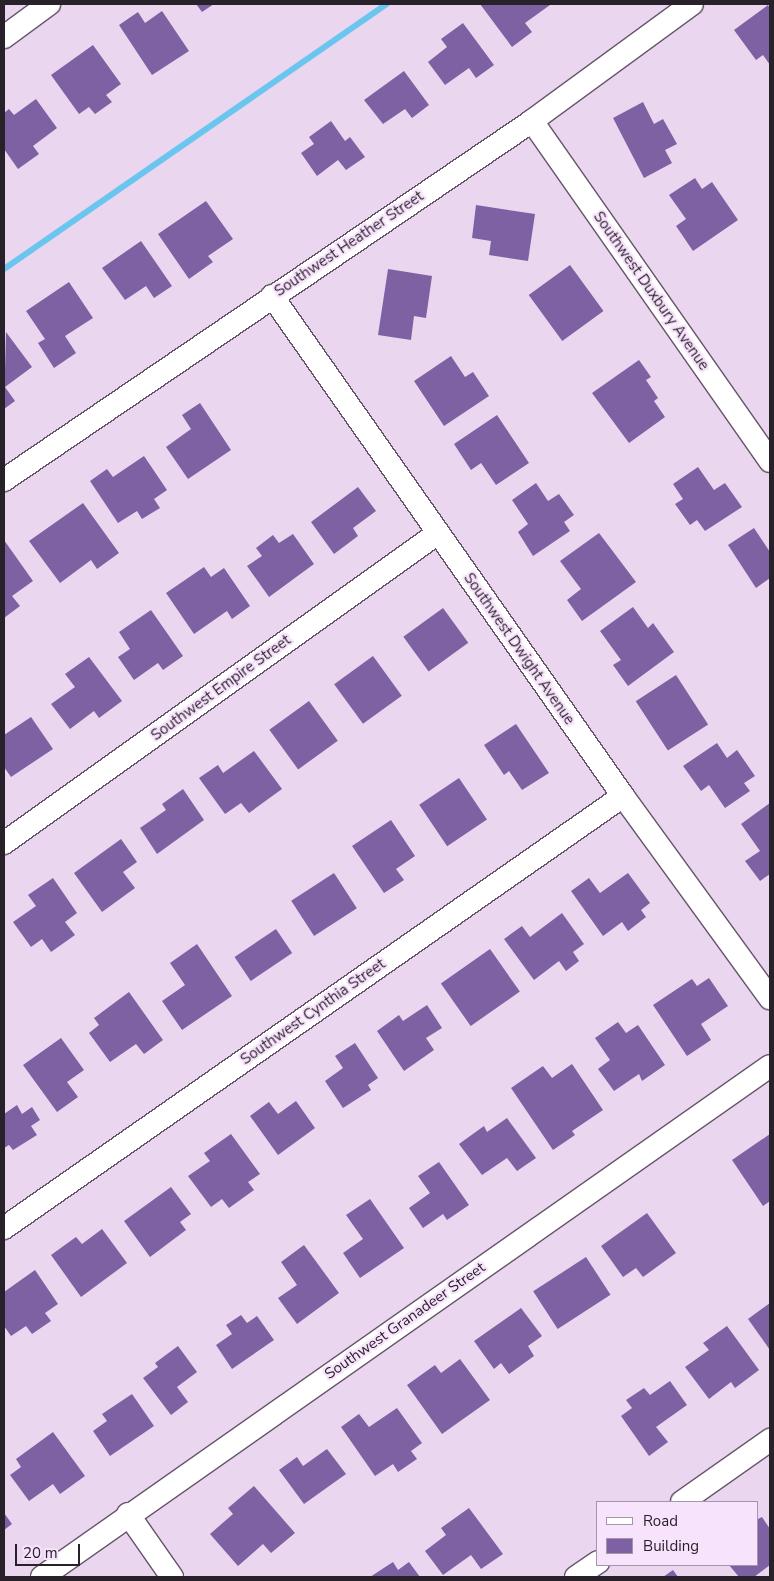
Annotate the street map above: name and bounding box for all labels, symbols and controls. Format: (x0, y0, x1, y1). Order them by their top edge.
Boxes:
street label: Southwest Heather Street (271, 187, 427, 301)
street label: Southwest Duxbury Avenue (589, 208, 713, 374)
street label: Southwest Dwight Avenue (460, 570, 578, 728)
street label: Southwest Empire Street (148, 631, 294, 745)
street label: Southwest Cynthia Street (237, 955, 389, 1069)
street label: Southwest Granadeer Street (321, 1259, 489, 1383)
legend (596, 1501, 759, 1566)
text: Road (643, 1511, 678, 1531)
scale bar (18, 1534, 82, 1566)
text: Building (643, 1536, 699, 1556)
text: 20 m (23, 1543, 58, 1563)

